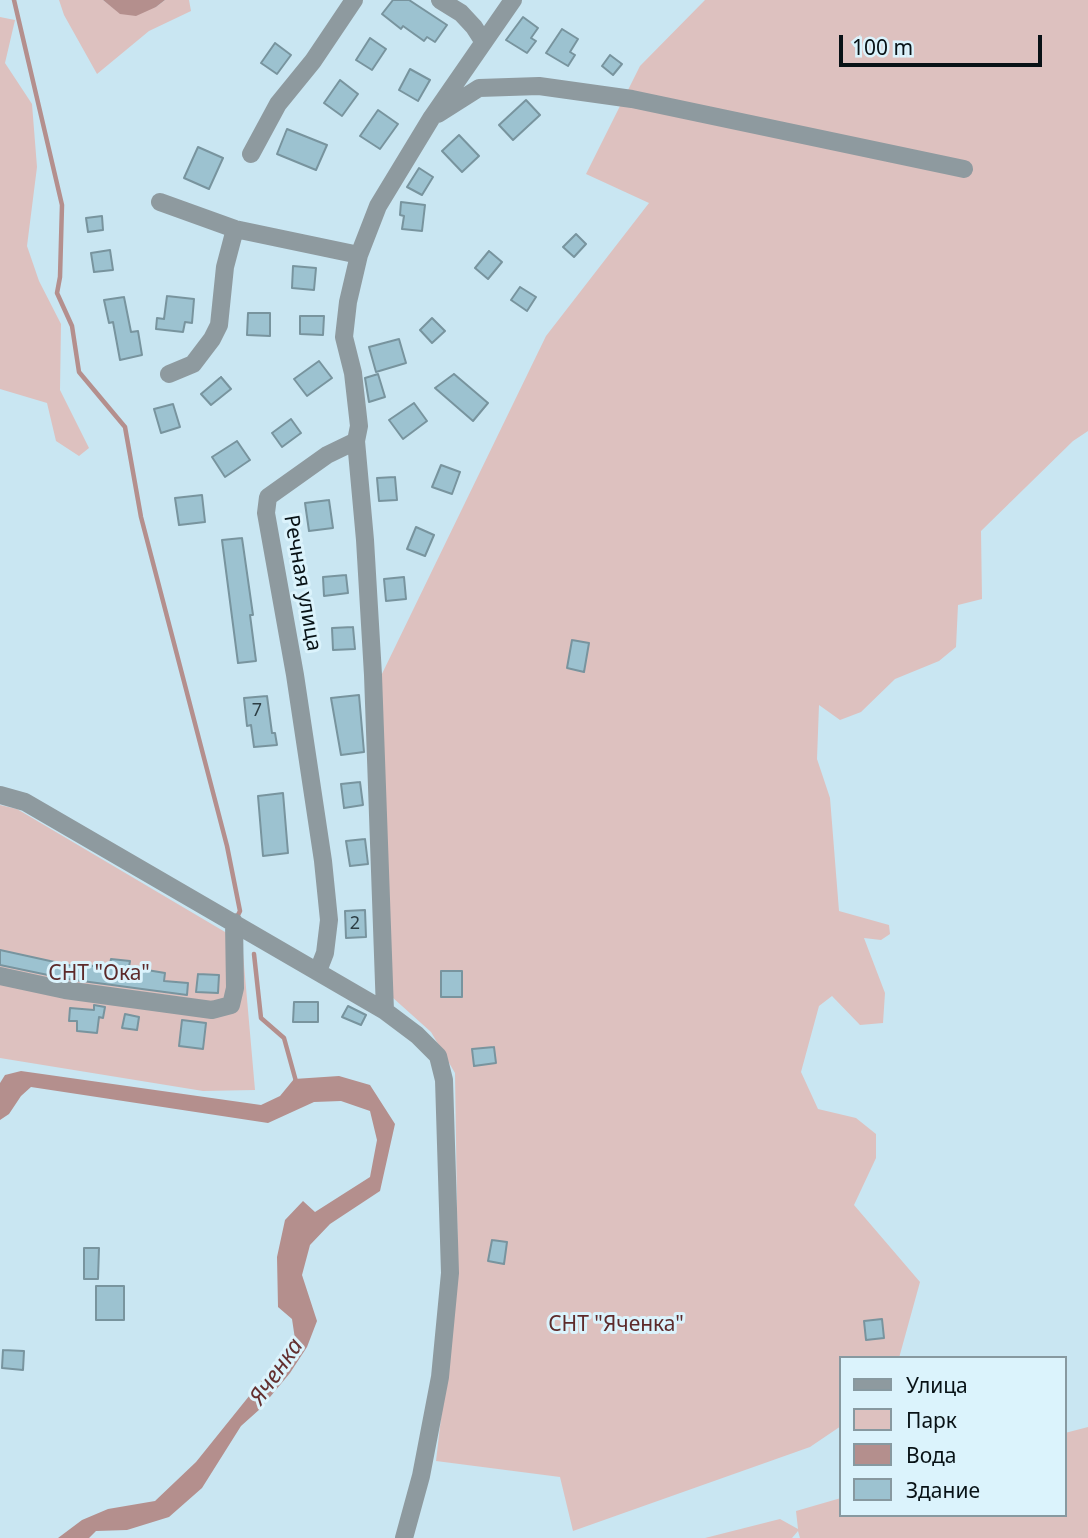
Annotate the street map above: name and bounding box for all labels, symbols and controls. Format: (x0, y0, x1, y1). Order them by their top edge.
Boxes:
scale bar (843, 21, 1046, 65)
text: 100 m (852, 33, 913, 61)
street label: Речная улица (278, 513, 326, 653)
house number: 7 (252, 700, 262, 722)
house number: 2 (350, 913, 360, 935)
park label: СНТ "Ока" (48, 961, 150, 987)
park label: СНТ "Яченка" (548, 1312, 684, 1338)
water label: Яченка (244, 1334, 310, 1410)
legend (839, 1356, 1067, 1517)
text: Улица (906, 1371, 968, 1399)
text: Парк (906, 1406, 957, 1434)
text: Вода (906, 1441, 956, 1469)
text: Здание (906, 1476, 980, 1504)

